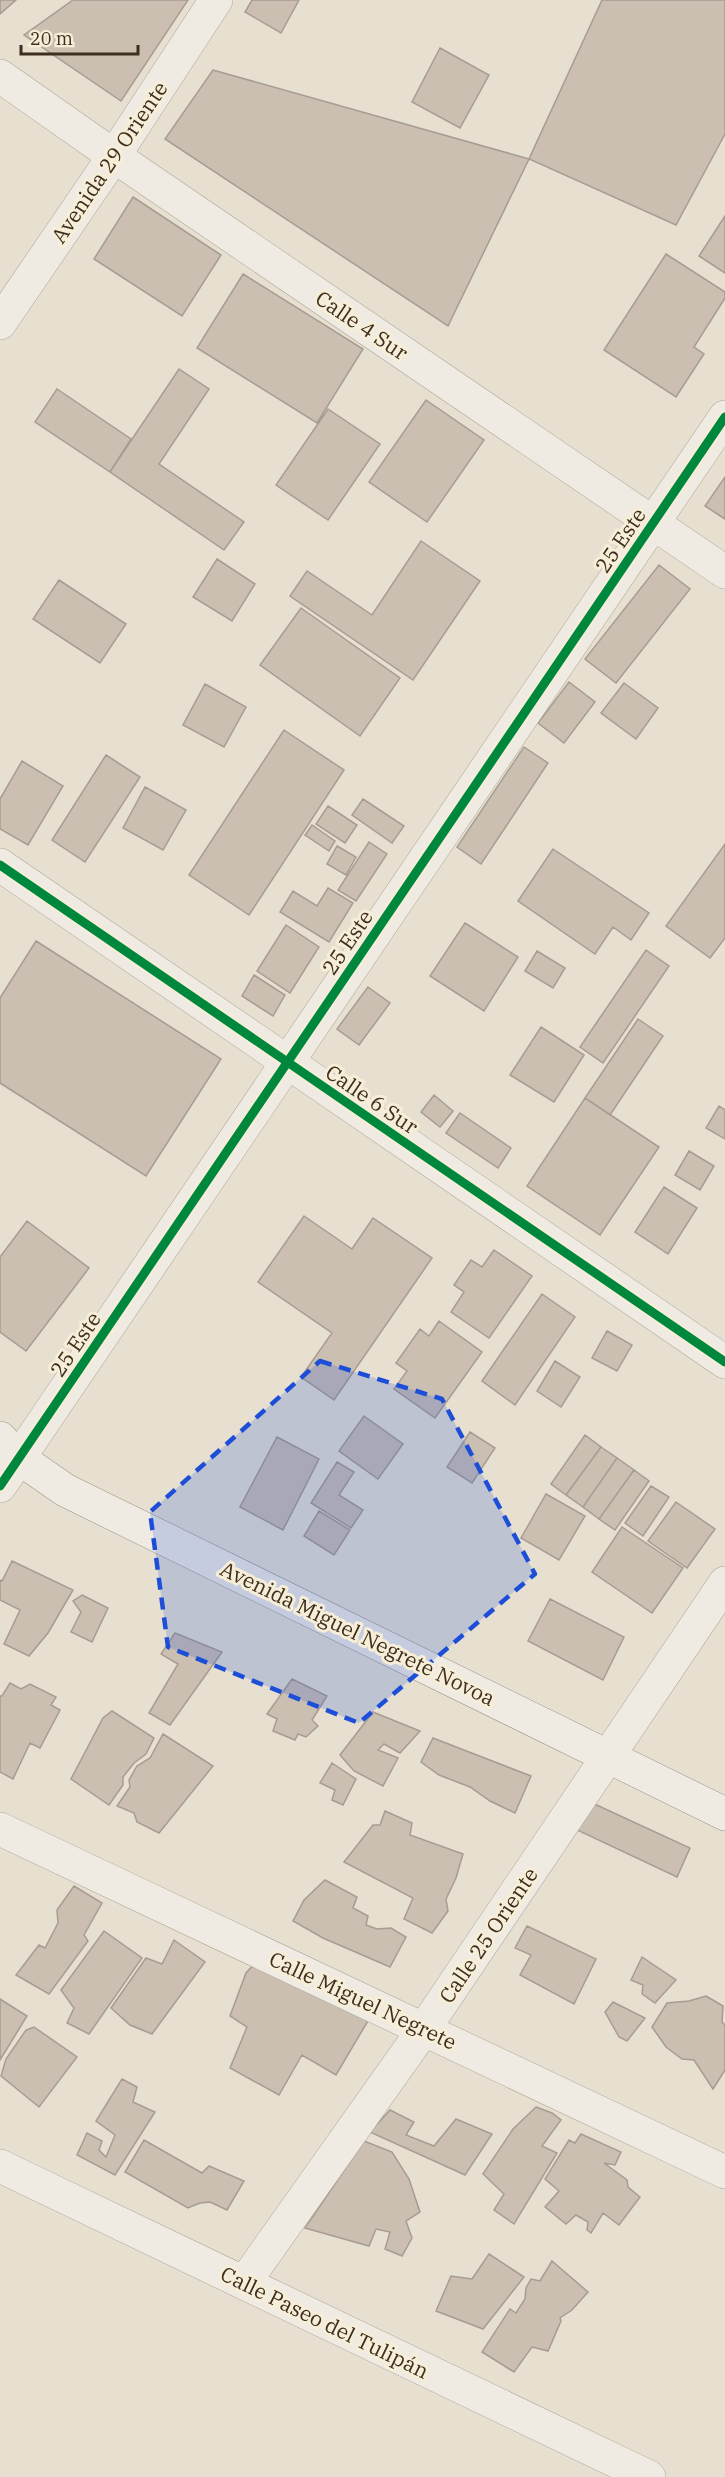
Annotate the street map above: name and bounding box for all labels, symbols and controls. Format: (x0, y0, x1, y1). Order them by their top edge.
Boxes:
scale bar (21, 18, 138, 56)
text: 20 m (30, 27, 73, 50)
street label: Avenida 29 Oriente (44, 76, 174, 248)
street label: Calle 4 Sur (310, 284, 414, 367)
street label: 25 Este (588, 502, 652, 578)
street label: 25 Este (315, 904, 379, 980)
street label: Calle 6 Sur (320, 1058, 424, 1141)
street label: 25 Este (43, 1306, 107, 1382)
street label: Avenida Miguel Negrete Novoa (216, 1554, 500, 1712)
street label: Calle 25 Oriente (432, 1862, 544, 2008)
street label: Calle Miguel Negrete (265, 1944, 461, 2056)
street label: Calle Paseo del Tulipán (216, 2259, 434, 2385)

